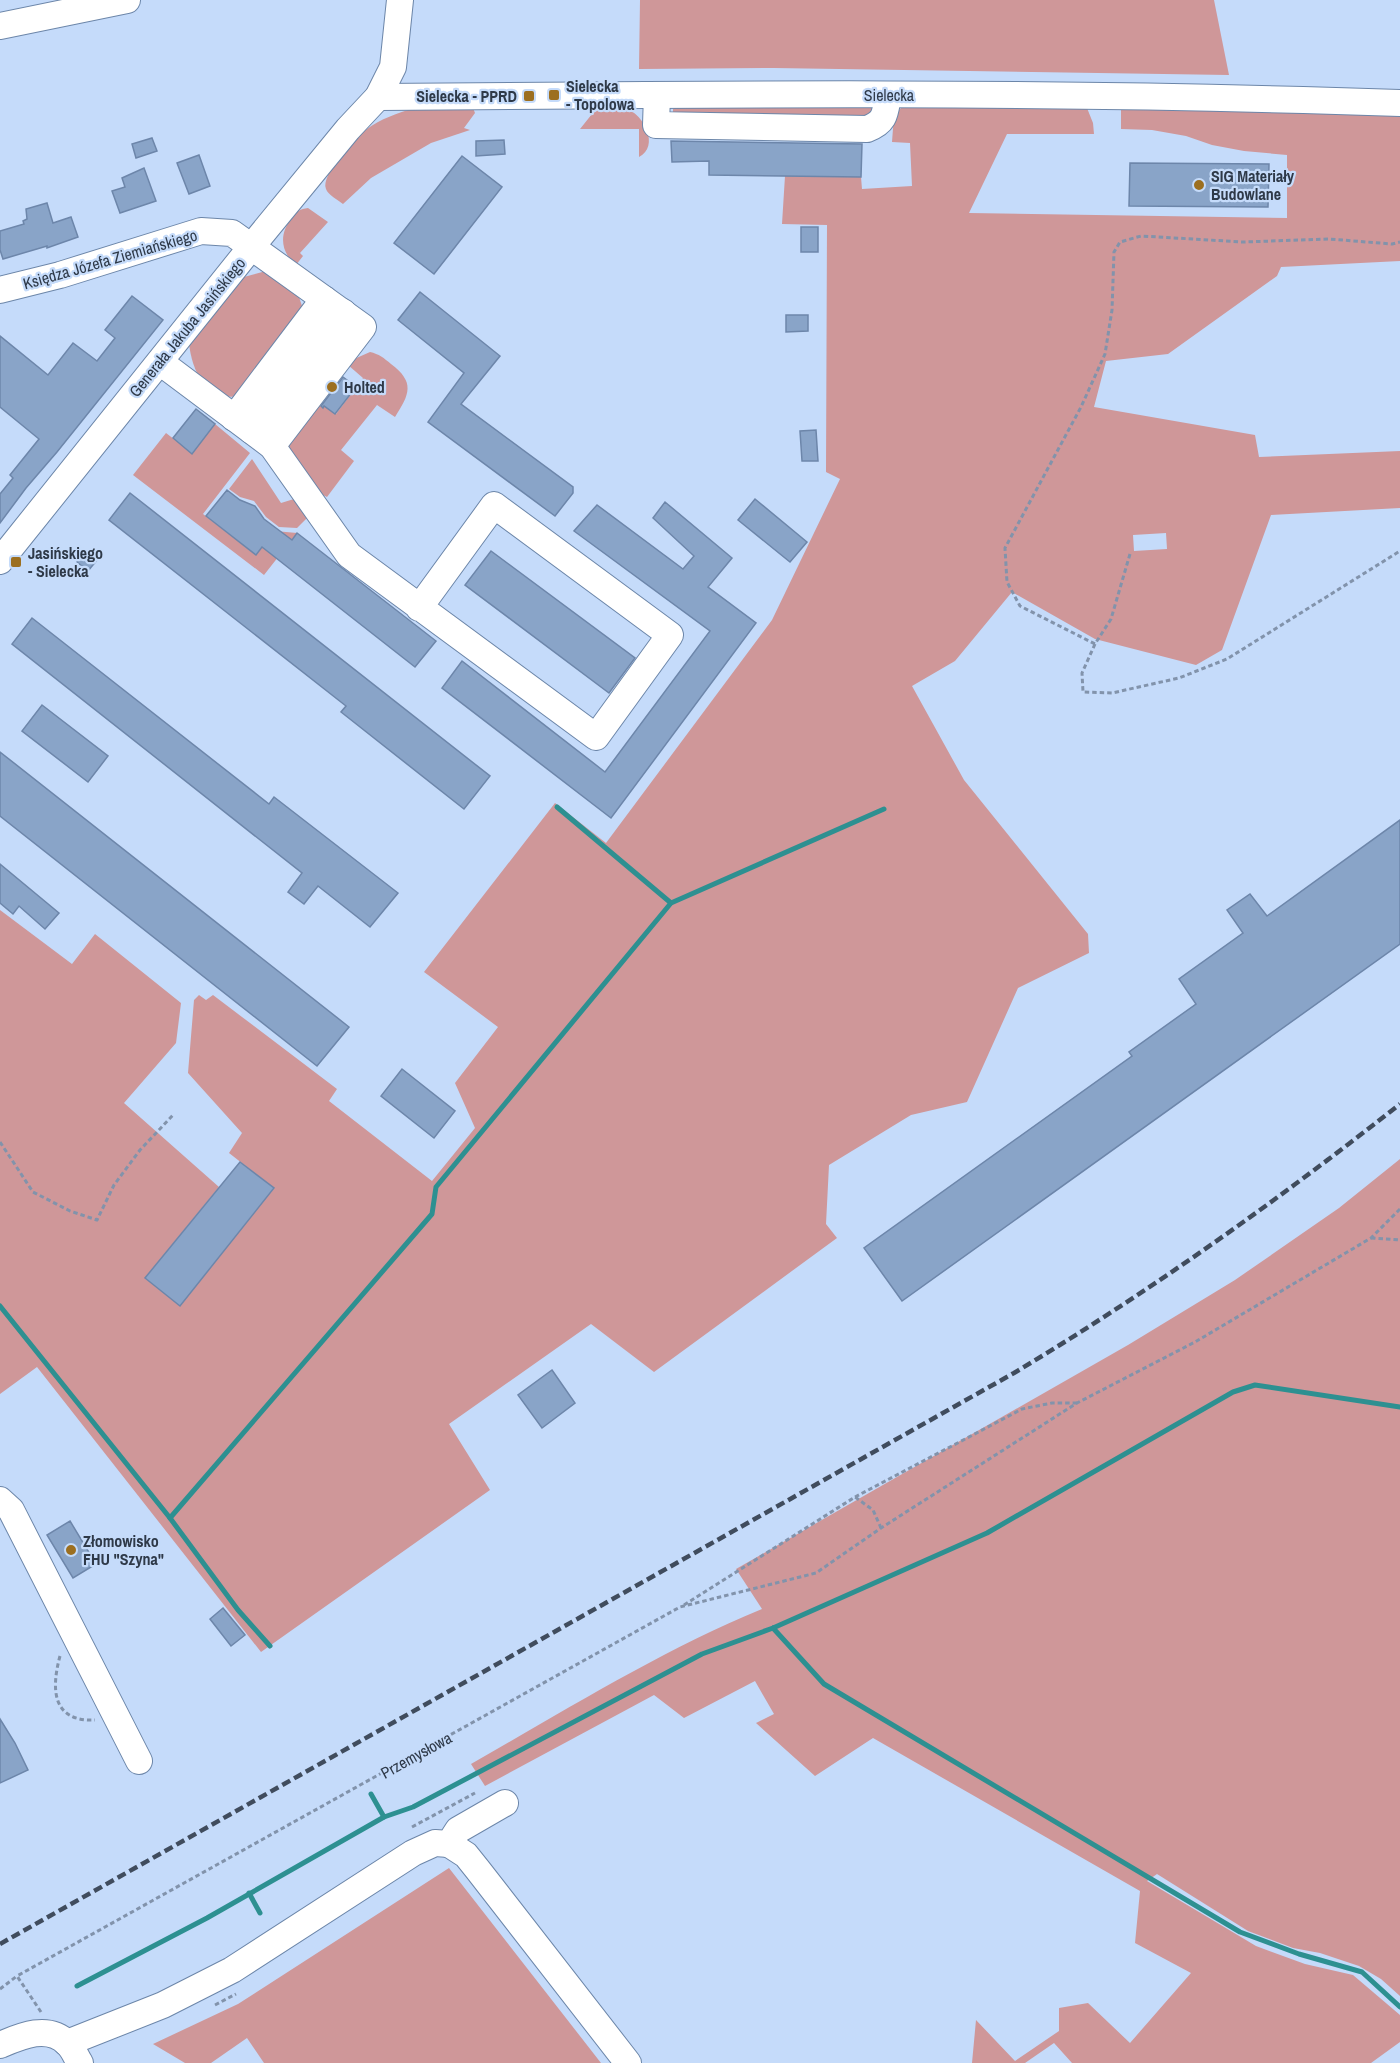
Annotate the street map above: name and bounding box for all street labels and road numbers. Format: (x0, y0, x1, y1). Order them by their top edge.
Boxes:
street label: Sielecka (864, 84, 915, 106)
street label: Księdza Józefa Ziemiańskiego (20, 224, 200, 294)
street label: Generała Jakuba Jasińskiego (124, 253, 250, 401)
street label: Przemysłowa (377, 1726, 456, 1784)

